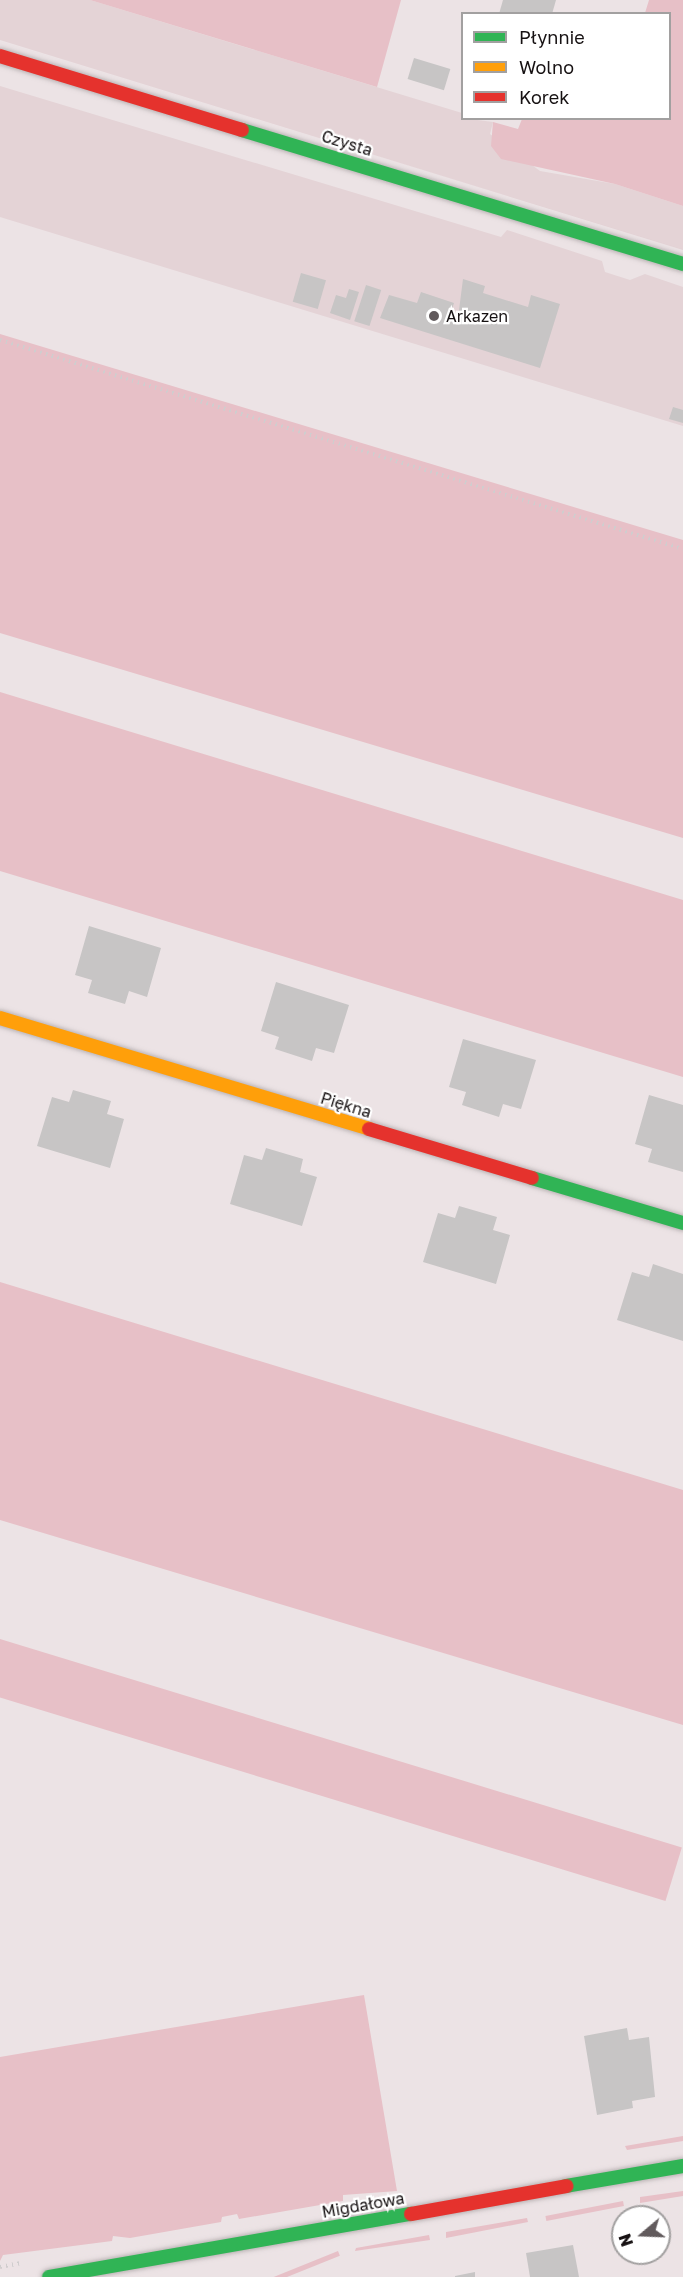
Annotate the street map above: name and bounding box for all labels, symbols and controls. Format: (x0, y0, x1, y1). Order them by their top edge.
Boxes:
legend (461, 12, 671, 120)
text: Płynnie (519, 26, 585, 48)
text: Wolno (519, 56, 574, 78)
text: Korek (519, 86, 569, 108)
street label: Czysta (319, 126, 375, 160)
place label: Arkazen (446, 306, 508, 326)
marker: Arkazen (427, 309, 441, 323)
street label: Piękna (318, 1088, 374, 1122)
street label: Migdałowa (320, 2188, 406, 2222)
north arrow (611, 2205, 671, 2265)
text: N (614, 2231, 637, 2249)

